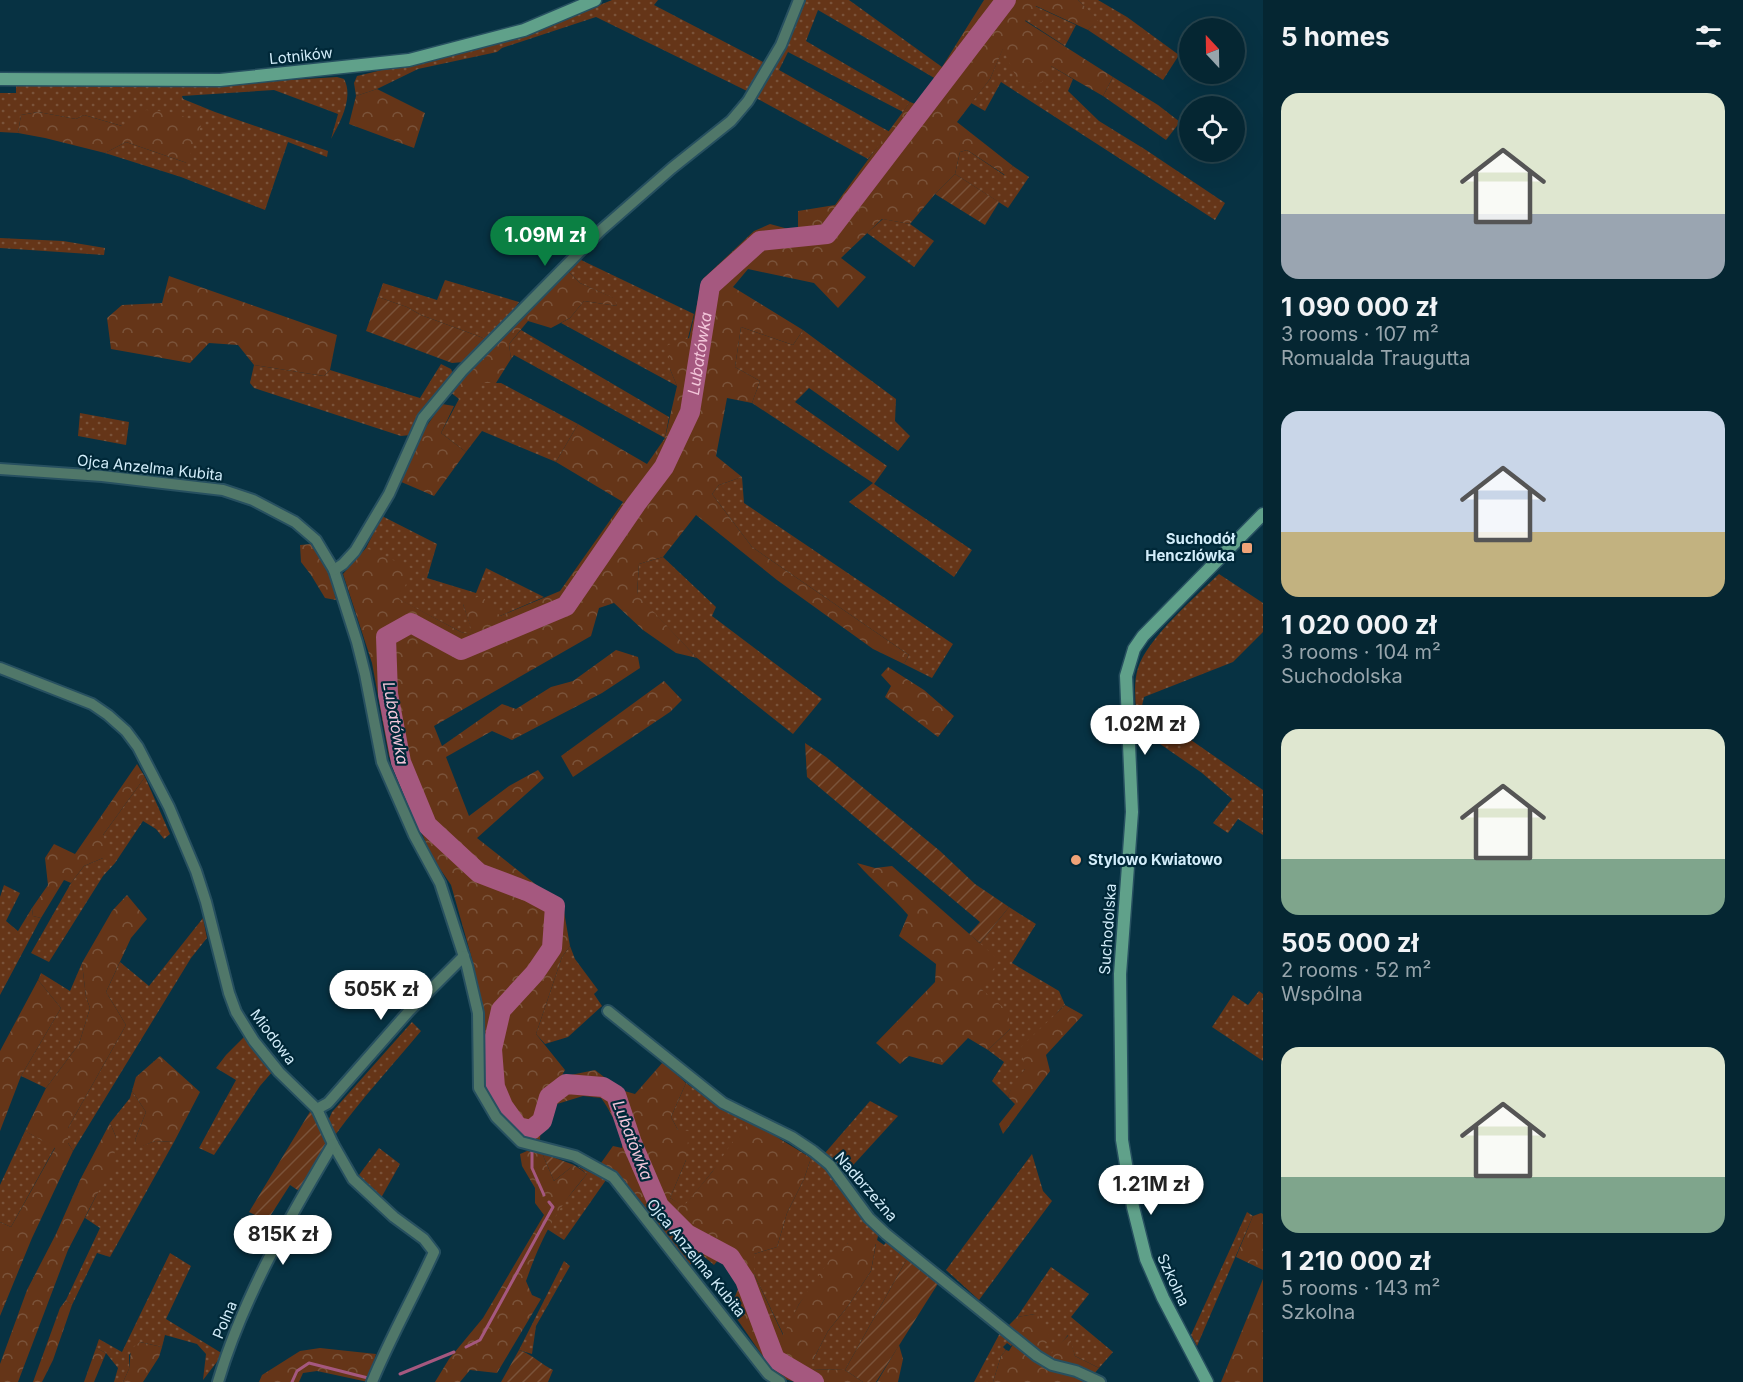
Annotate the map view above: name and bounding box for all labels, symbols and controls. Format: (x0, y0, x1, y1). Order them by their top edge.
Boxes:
north arrow (1179, 18, 1245, 84)
map controls (1179, 18, 1245, 162)
icon: filters (1692, 20, 1725, 53)
text: 5 homes (1281, 21, 1390, 52)
street label: Lotników (268, 43, 334, 68)
button: locate (1179, 96, 1245, 162)
icon: home (1449, 132, 1557, 240)
pin: 1.09M zł (483, 216, 607, 267)
text: 1.09M zł (504, 223, 586, 247)
text: 1 090 000 zł (1281, 291, 1437, 322)
water label: Lubatówka (683, 310, 716, 396)
text: 3 rooms · 107 m² (1281, 322, 1439, 346)
text: Romualda Traugutta (1281, 346, 1470, 370)
street label: Ojca Anzelma Kubita (76, 450, 224, 485)
icon: home (1449, 450, 1557, 558)
place label: Suchodół Henczlówka (1145, 529, 1236, 565)
marker: Suchodół Henczlówka (1240, 541, 1254, 555)
text: 1 020 000 zł (1281, 609, 1437, 640)
text: 3 rooms · 104 m² (1281, 640, 1441, 664)
text: Suchodolska (1281, 664, 1403, 688)
water label: Lubatówka (379, 680, 413, 766)
pin: 1.02M zł (1083, 705, 1207, 756)
text: 1.02M zł (1104, 712, 1186, 736)
icon: home (1449, 768, 1557, 876)
place label: Stylowo Kwiatowo (1088, 850, 1223, 869)
marker: Stylowo Kwiatowo (1069, 853, 1083, 867)
street label: Suchodolska (1095, 883, 1120, 975)
text: 505 000 zł (1281, 927, 1419, 958)
text: 2 rooms · 52 m² (1281, 958, 1431, 982)
pin: 505K zł (326, 970, 436, 1021)
text: 505K zł (343, 977, 419, 1001)
text: Wspólna (1281, 982, 1363, 1006)
street label: Miodowa (246, 1005, 300, 1068)
icon: home (1449, 1086, 1557, 1194)
water label: Lubatówka (609, 1097, 657, 1183)
street label: Nadbrzeżna (831, 1148, 902, 1225)
pin: 1.21M zł (1089, 1165, 1213, 1216)
text: 1.21M zł (1113, 1172, 1189, 1196)
street label: Ojca Anzelma Kubita (643, 1195, 750, 1321)
pin: 815K zł (228, 1215, 338, 1266)
text: 815K zł (248, 1222, 318, 1246)
text: 1 210 000 zł (1281, 1245, 1430, 1276)
street label: Szkolna (1153, 1251, 1194, 1309)
text: 5 rooms · 143 m² (1281, 1276, 1440, 1300)
street label: Polna (208, 1298, 241, 1342)
text: Szkolna (1281, 1300, 1355, 1324)

